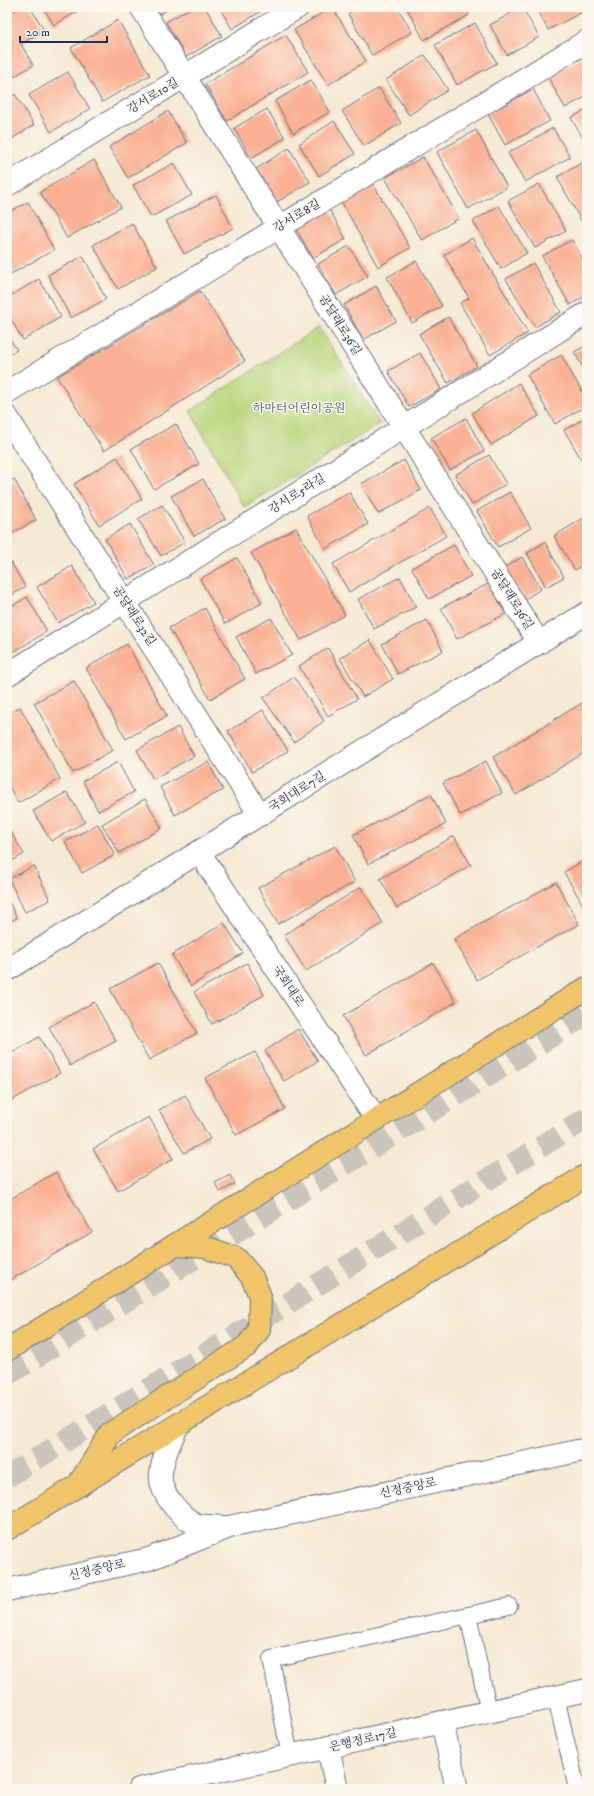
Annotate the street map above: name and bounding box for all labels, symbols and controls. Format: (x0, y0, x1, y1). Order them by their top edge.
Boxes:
scale bar (20, 18, 107, 44)
text: 20 m (26, 25, 50, 40)
street label: 강서로10길 (125, 75, 181, 117)
street label: 강서로8길 (271, 196, 323, 236)
street label: 곰달래로36길 (315, 292, 365, 358)
park label: 하마터어린이공원 (253, 401, 345, 416)
street label: 강서로5라길 (266, 471, 328, 517)
street label: 곰달래로36길 (487, 566, 537, 632)
street label: 곰달래로32길 (109, 583, 159, 649)
street label: 국회대로7길 (266, 769, 328, 815)
street label: 국회대로 (269, 963, 307, 1010)
street label: 신정중앙로 (378, 1475, 438, 1501)
street label: 신정중앙로 (67, 1556, 127, 1584)
street label: 은행정로17길 (328, 1725, 398, 1755)

